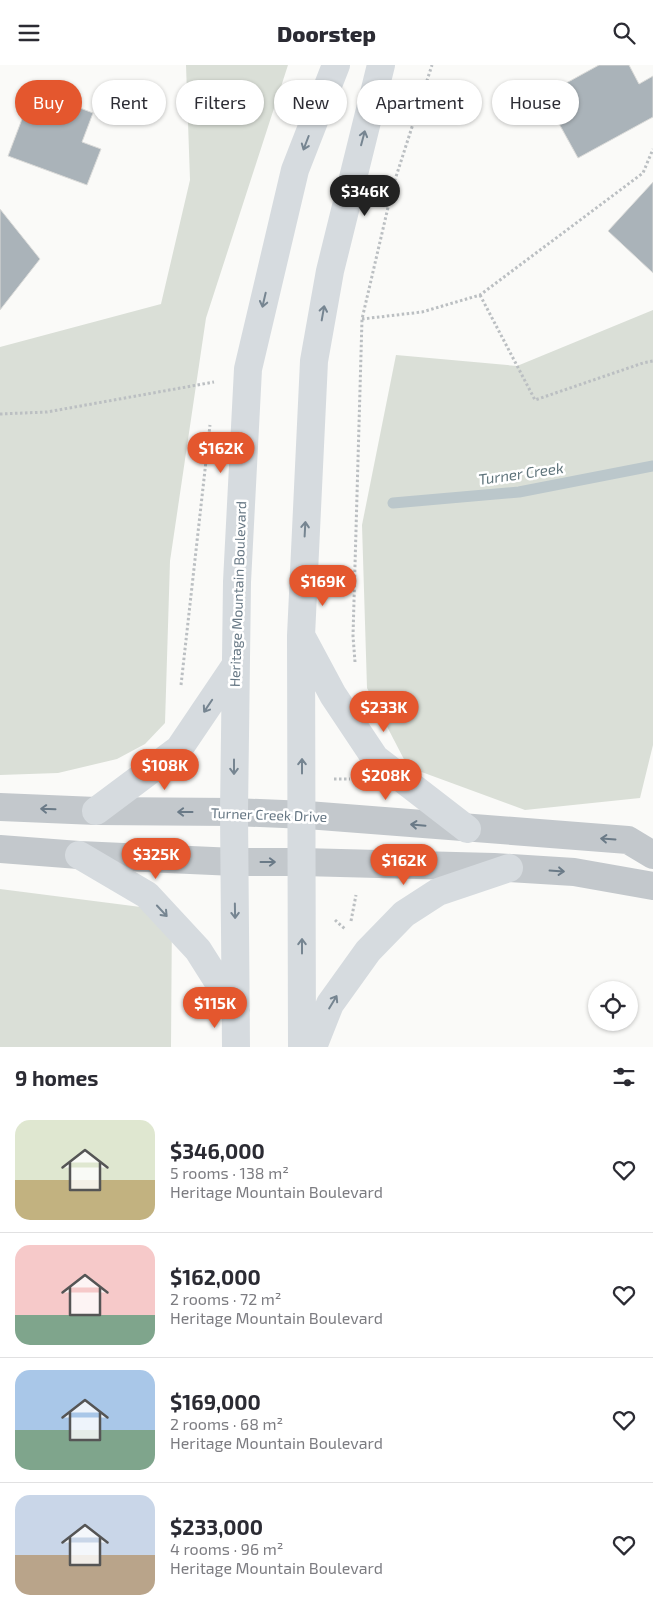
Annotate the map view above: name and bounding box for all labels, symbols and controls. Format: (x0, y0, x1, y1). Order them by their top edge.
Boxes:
icon: menu (15, 19, 43, 47)
icon: search (610, 19, 638, 47)
text: Doorstep (277, 20, 376, 46)
chip: Buy (15, 80, 82, 125)
chip: Rent (92, 80, 166, 125)
chip: Filters (176, 80, 264, 125)
chip: New (274, 80, 347, 125)
chip: Apartment (357, 80, 482, 125)
chip: House (492, 80, 579, 125)
one-way arrow (359, 130, 368, 146)
one-way arrow (300, 135, 310, 150)
pin: $346K (330, 175, 400, 217)
text: $346K (341, 181, 389, 200)
one-way arrow (259, 292, 268, 308)
one-way arrow (318, 306, 328, 322)
pin: $162K (186, 431, 256, 474)
text: $162K (198, 438, 244, 457)
water label: Turner Creek (477, 458, 565, 488)
street label: Heritage Mountain Boulevard (226, 501, 249, 687)
one-way arrow (301, 521, 310, 537)
pin: $169K (288, 565, 358, 607)
text: $169K (300, 571, 346, 590)
pin: $233K (349, 691, 419, 733)
text: $233K (361, 697, 407, 716)
one-way arrow (203, 699, 213, 713)
pin: $108K (130, 749, 200, 791)
text: $108K (142, 755, 188, 774)
one-way arrow (229, 758, 239, 775)
one-way arrow (297, 759, 307, 775)
pin: $208K (351, 759, 421, 801)
text: $208K (362, 765, 410, 784)
street label: Turner Creek Drive (211, 804, 327, 825)
one-way arrow (40, 805, 56, 814)
one-way arrow (178, 807, 194, 817)
one-way arrow (411, 820, 427, 830)
one-way arrow (601, 834, 617, 843)
pin: $325K (121, 837, 191, 880)
pin: $162K (369, 843, 439, 886)
text: $325K (133, 844, 179, 863)
text: $162K (381, 850, 427, 869)
one-way arrow (260, 857, 276, 867)
one-way arrow (549, 867, 565, 876)
one-way arrow (231, 903, 240, 919)
one-way arrow (156, 905, 168, 918)
one-way arrow (297, 938, 307, 954)
map controls (588, 981, 638, 1031)
button: locate (588, 981, 638, 1031)
pin: $115K (180, 987, 250, 1029)
text: $115K (194, 993, 236, 1012)
one-way arrow (328, 996, 338, 1010)
icon: filters (610, 1063, 638, 1091)
text: 9 homes (15, 1065, 98, 1090)
text: $346,000 (170, 1138, 265, 1163)
icon: home (55, 1140, 115, 1200)
icon: heart (610, 1156, 638, 1184)
text: 5 rooms · 138 m² (170, 1163, 289, 1182)
text: Heritage Mountain Boulevard (170, 1182, 383, 1201)
text: $162,000 (170, 1264, 261, 1289)
icon: home (55, 1265, 115, 1325)
icon: heart (610, 1281, 638, 1309)
text: 2 rooms · 72 m² (170, 1289, 281, 1308)
text: Heritage Mountain Boulevard (170, 1308, 383, 1327)
text: $169,000 (170, 1389, 261, 1414)
icon: home (55, 1390, 115, 1450)
icon: heart (610, 1406, 638, 1434)
text: 2 rooms · 68 m² (170, 1414, 283, 1433)
text: Heritage Mountain Boulevard (170, 1433, 383, 1452)
text: $233,000 (170, 1514, 263, 1539)
icon: home (55, 1515, 115, 1575)
icon: heart (610, 1531, 638, 1559)
text: 4 rooms · 96 m² (170, 1539, 283, 1558)
text: Heritage Mountain Boulevard (170, 1558, 383, 1577)

